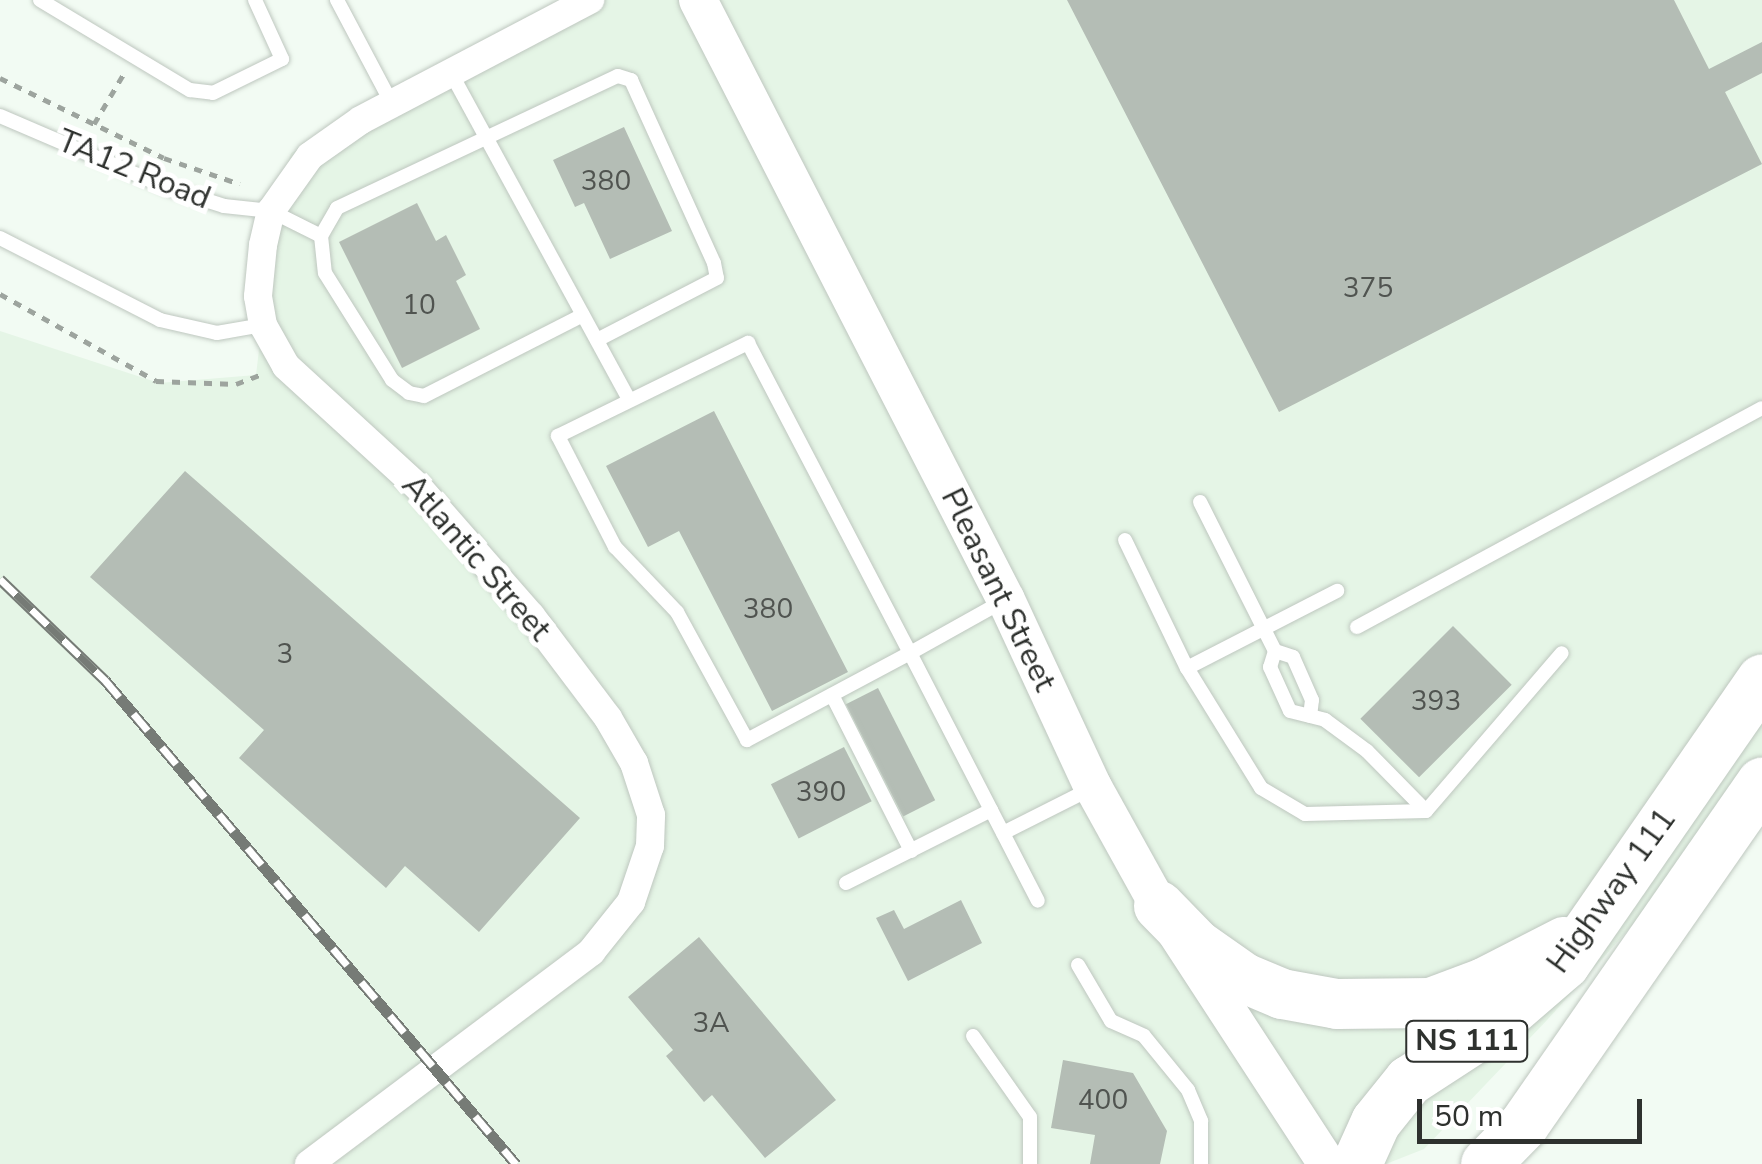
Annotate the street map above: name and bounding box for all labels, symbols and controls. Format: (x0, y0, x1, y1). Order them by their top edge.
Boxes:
street label: TA12 Road (52, 122, 216, 218)
house number: 380 (581, 164, 631, 198)
house number: 375 (1343, 271, 1393, 305)
house number: 10 (402, 288, 436, 322)
street label: Atlantic Street (393, 467, 559, 649)
street label: Pleasant Street (932, 482, 1064, 698)
house number: 380 (743, 592, 793, 626)
house number: 3 (277, 637, 293, 671)
house number: 393 (1411, 684, 1461, 718)
house number: 390 (796, 775, 846, 809)
street label: Highway 111 (1539, 801, 1685, 981)
house number: 3A (692, 1006, 730, 1040)
road number: NS 111 (1404, 1016, 1530, 1066)
scale bar (1422, 1079, 1647, 1141)
house number: 400 (1078, 1083, 1128, 1117)
text: 50 m (1434, 1096, 1503, 1137)

